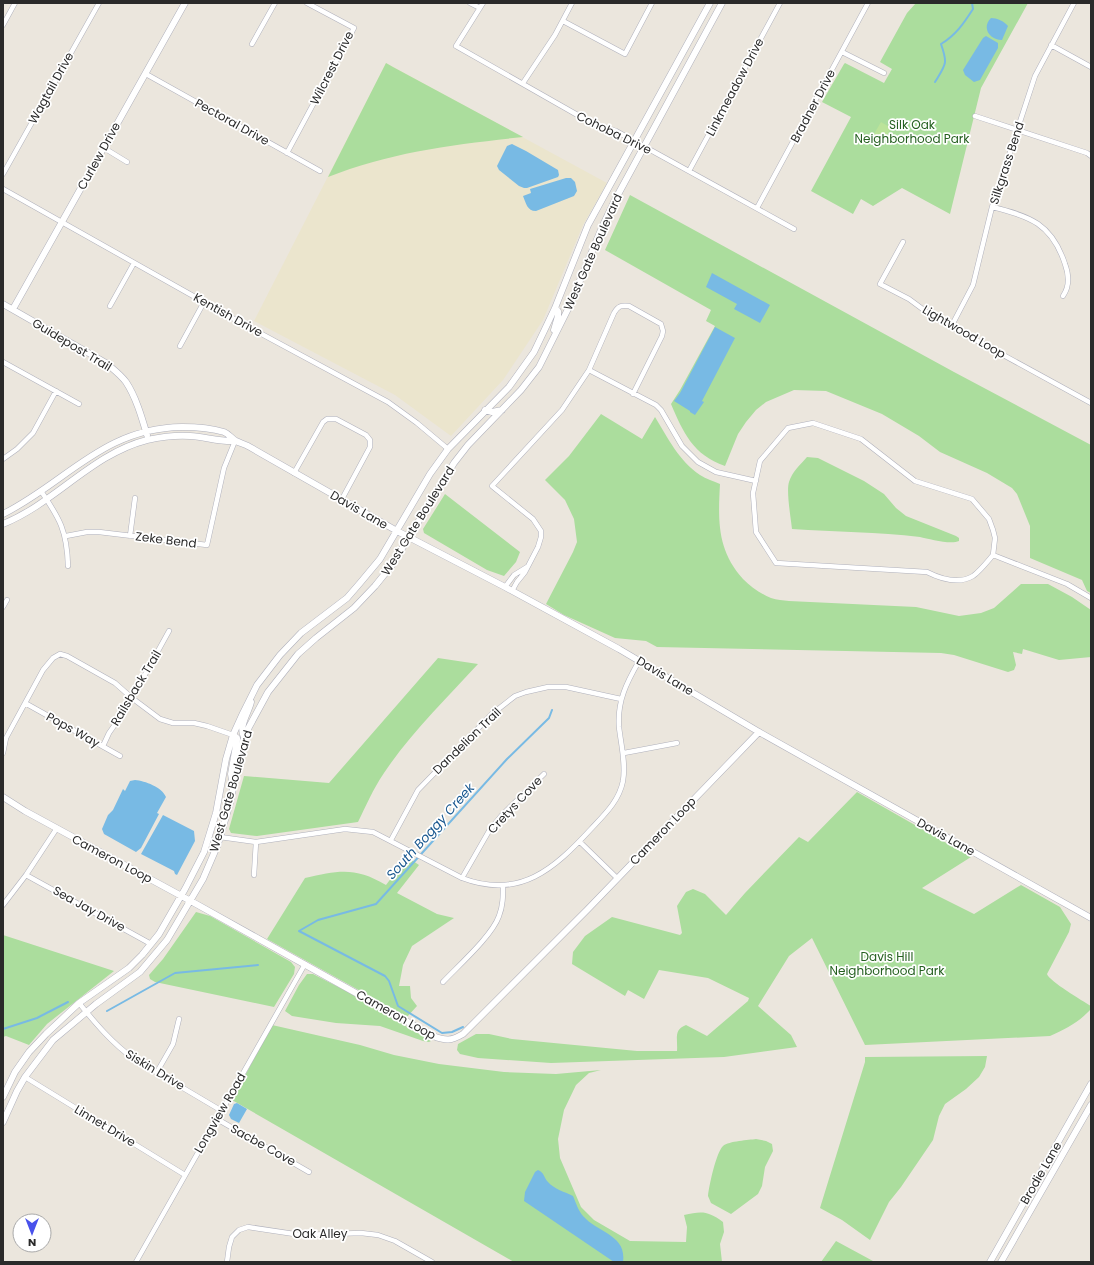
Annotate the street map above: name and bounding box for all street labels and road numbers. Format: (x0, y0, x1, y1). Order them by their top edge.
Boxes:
street label: Wilcrest Drive (306, 28, 357, 108)
street label: Linkmeadow Drive (702, 35, 768, 139)
street label: Wagtail Drive (24, 49, 77, 127)
street label: Bradner Drive (786, 66, 839, 145)
street label: Pectoral Drive (192, 94, 272, 149)
street label: Cohoba Drive (574, 107, 655, 158)
street label: Curlew Drive (73, 119, 124, 193)
street label: Silkgrass Bend (985, 119, 1028, 206)
street label: West Gate Boulevard (559, 191, 626, 313)
street label: Kentish Drive (191, 288, 266, 341)
street label: Lightwood Loop (920, 301, 1009, 362)
street label: Guidepost Trail (29, 314, 115, 375)
street label: West Gate Boulevard (377, 463, 458, 579)
street label: Davis Lane (327, 486, 391, 533)
street label: Zeke Bend (135, 527, 198, 552)
street label: Railsback Trail (106, 647, 165, 729)
street label: Davis Lane (633, 652, 697, 699)
street label: Dandelion Trail (429, 703, 505, 778)
street label: Pops Way (43, 708, 103, 751)
street label: West Gate Boulevard (205, 728, 256, 854)
street label: Cretys Cove (484, 772, 546, 837)
street label: Cameron Loop (626, 793, 700, 869)
street label: Davis Lane (914, 814, 978, 860)
street label: Cameron Loop (69, 830, 155, 887)
street label: Sea Jay Drive (50, 882, 128, 935)
street label: Cameron Loop (353, 986, 439, 1044)
street label: Siskin Drive (122, 1045, 188, 1094)
street label: Longview Road (190, 1070, 249, 1156)
street label: Linnet Drive (71, 1101, 139, 1151)
street label: Sacbe Cove (227, 1120, 299, 1170)
street label: Brodie Lane (1016, 1138, 1065, 1207)
street label: Oak Alley (292, 1225, 348, 1242)

